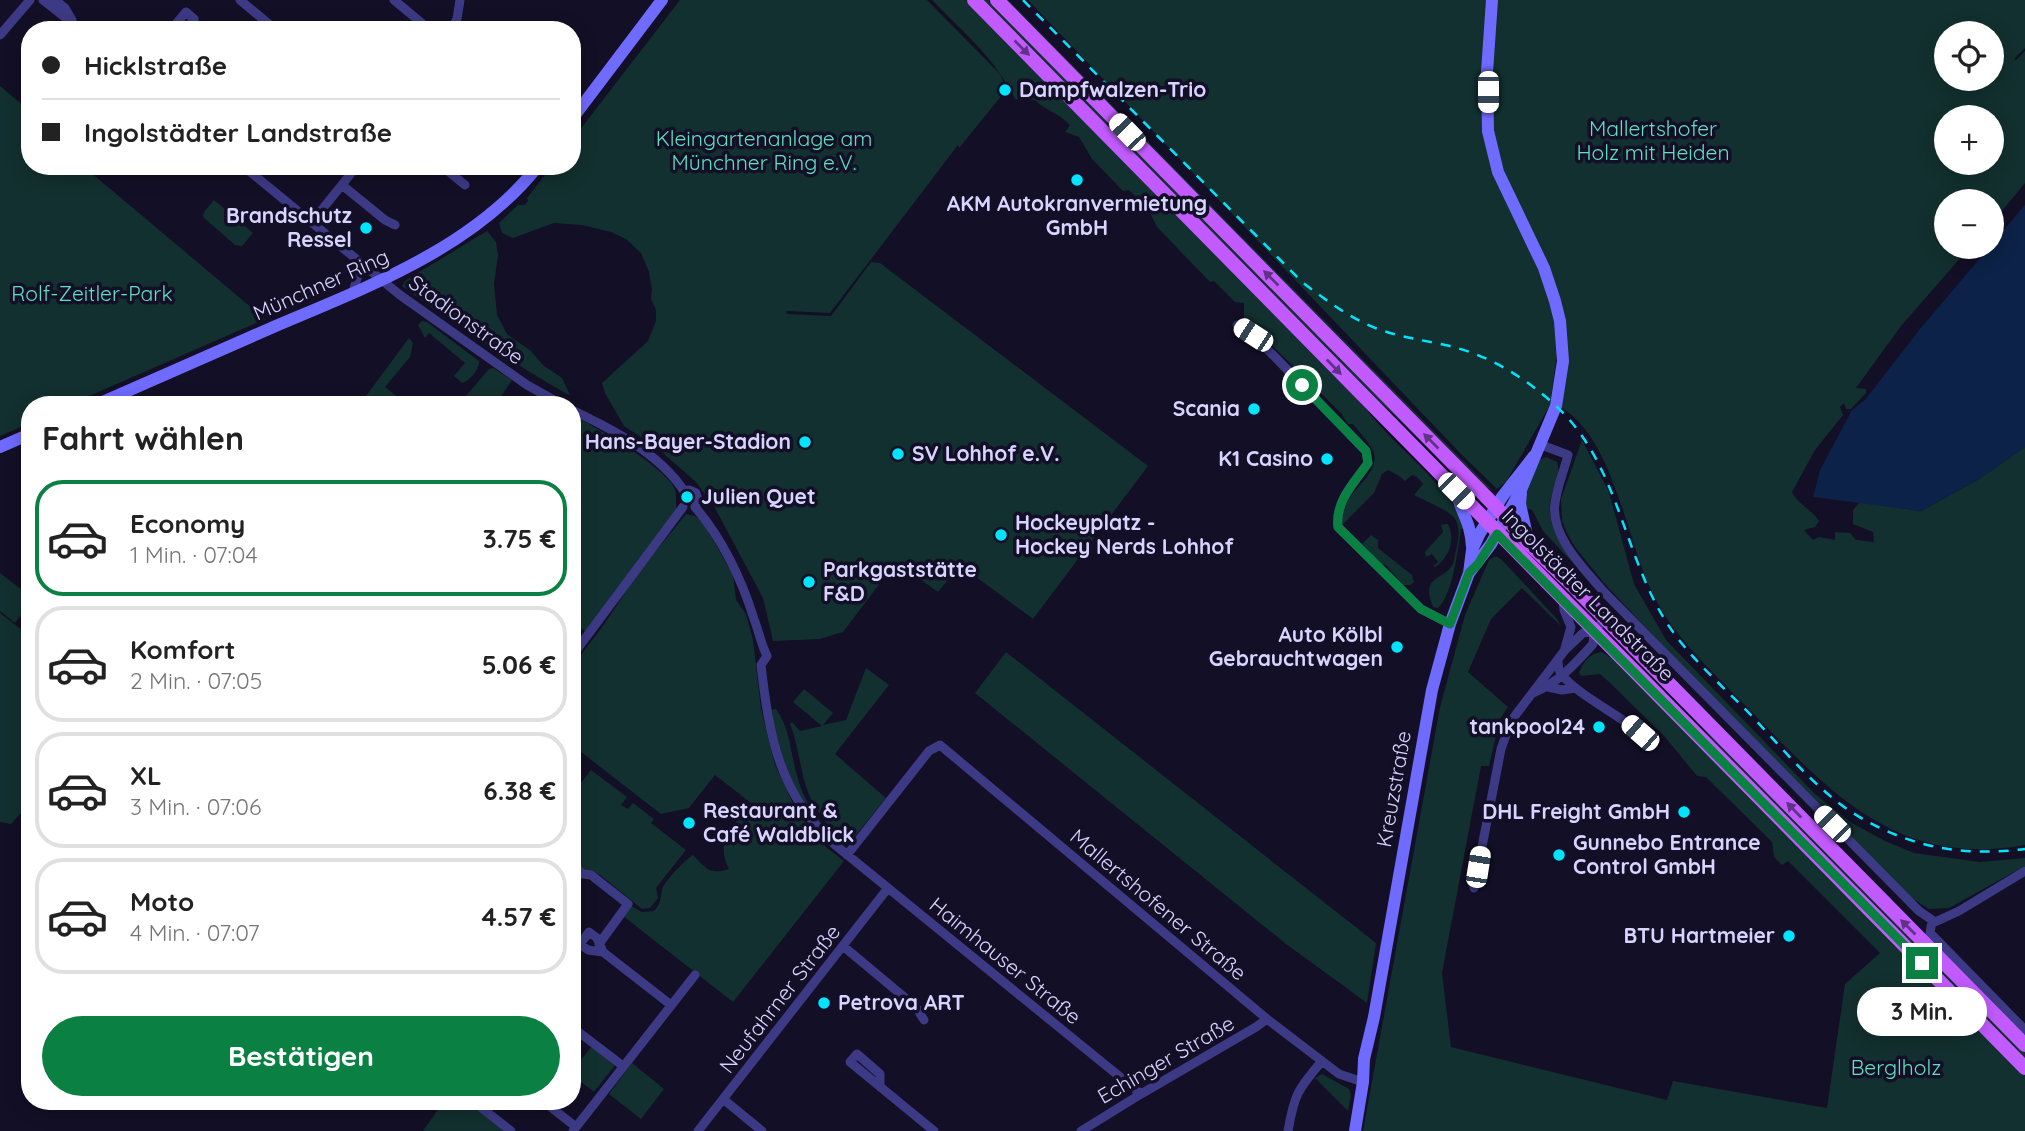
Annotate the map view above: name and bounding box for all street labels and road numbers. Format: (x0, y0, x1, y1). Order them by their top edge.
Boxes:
street label: Münchner Ring (249, 243, 393, 326)
street label: Stadionstraße (404, 269, 529, 370)
street label: Ingolstädter Landstraße (1497, 503, 1680, 686)
street label: Kreuzstraße (1370, 729, 1416, 849)
street label: Mallertshofener Straße (1065, 823, 1252, 986)
street label: Haimhauser Straße (925, 891, 1087, 1029)
street label: Neufahrner Straße (713, 919, 845, 1078)
street label: Echinger Straße (1092, 1009, 1239, 1109)

